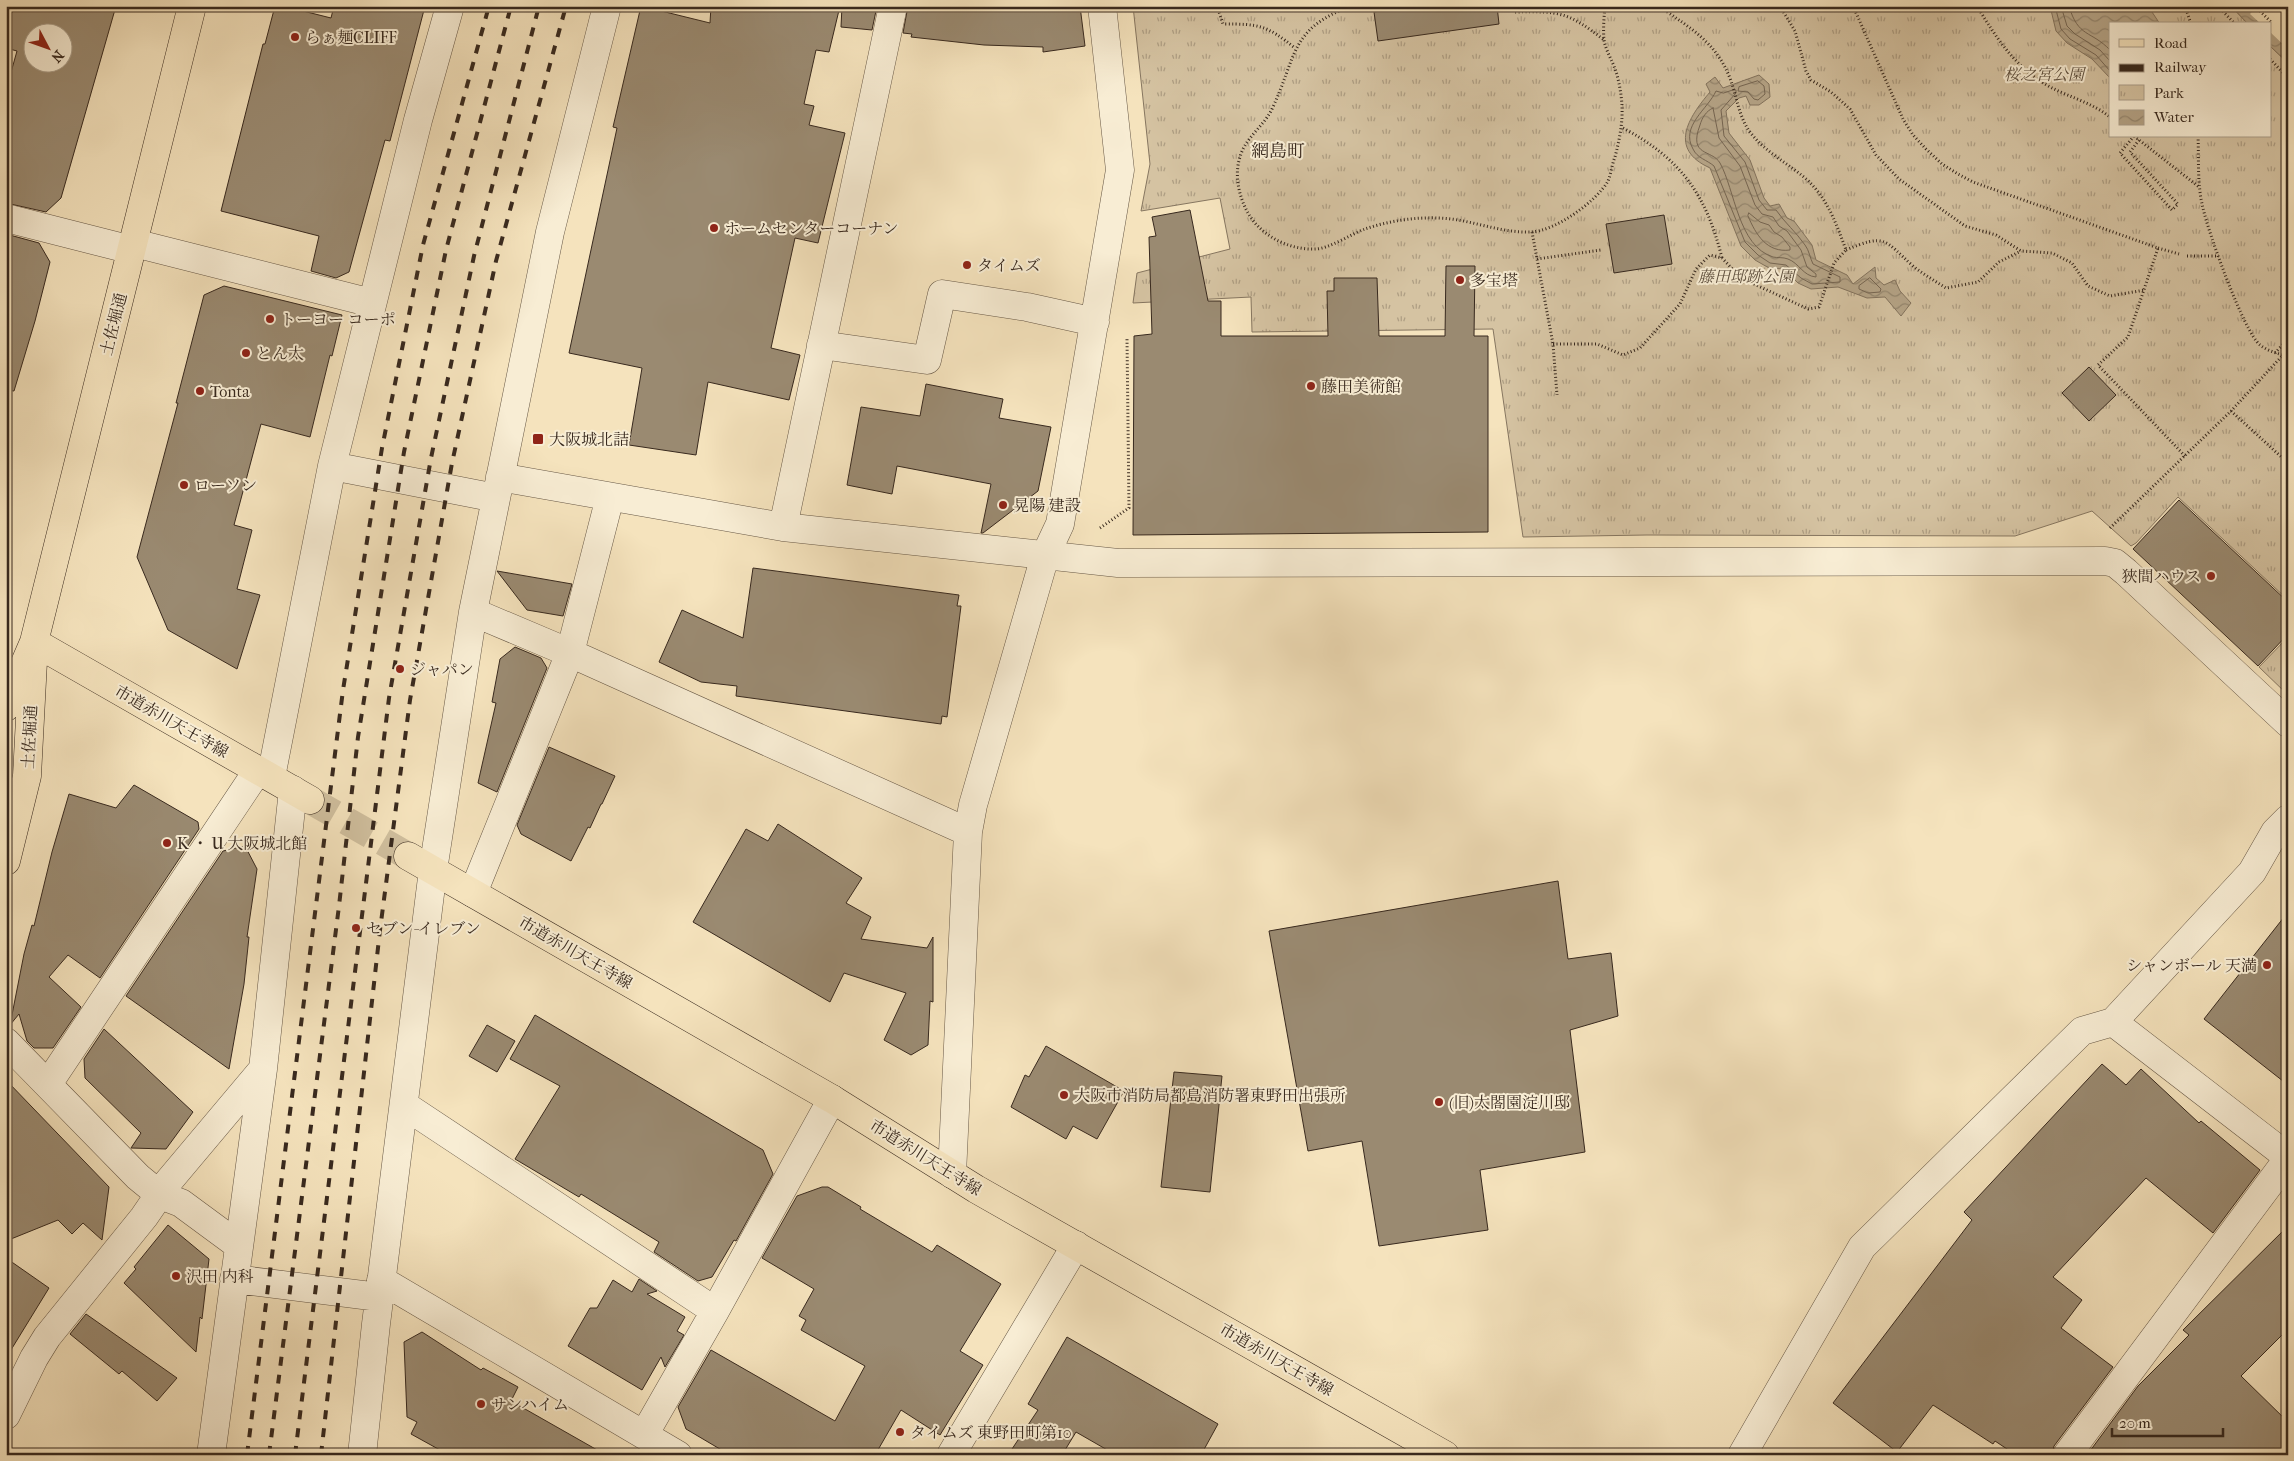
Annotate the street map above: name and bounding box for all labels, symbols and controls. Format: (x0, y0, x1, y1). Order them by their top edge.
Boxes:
north arrow (22, 22, 72, 72)
legend (2109, 22, 2272, 138)
place label: らぁ麺CLIFF (305, 28, 397, 47)
marker: らぁ麺CLIFF (289, 31, 301, 43)
text: Road (2154, 34, 2188, 52)
text: N (47, 47, 67, 66)
text: Railway (2154, 58, 2207, 76)
park label: 桜之宮公園 (2004, 65, 2087, 84)
text: Park (2154, 84, 2184, 102)
text: Water (2153, 108, 2194, 126)
district label: 網島町 (1251, 141, 1305, 162)
place label: ホームセンターコーナン (724, 219, 899, 238)
marker: ホームセンターコーナン (708, 222, 720, 234)
place label: タイムズ (977, 256, 1041, 275)
marker: タイムズ (961, 259, 973, 271)
park label: 藤田邸跡公園 (1698, 267, 1797, 286)
place label: 多宝塔 (1470, 271, 1518, 290)
marker: 多宝塔 (1454, 274, 1466, 286)
street label: 土佐堀通 (97, 291, 130, 357)
place label: トーヨー コーポ (280, 310, 395, 329)
marker: トーヨー コーポ (264, 313, 276, 325)
place label: とん太 (256, 344, 304, 363)
marker: とん太 (240, 347, 252, 359)
place label: 藤田美術館 (1321, 377, 1401, 396)
marker: 藤田美術館 (1305, 380, 1317, 392)
place label: Tonta (210, 382, 250, 401)
marker: Tonta (194, 385, 206, 397)
place label: 大阪城北詰 (549, 430, 629, 449)
marker: 大阪城北詰 (531, 432, 545, 446)
place label: ローソン (194, 476, 257, 495)
marker: ローソン (178, 479, 190, 491)
place label: 晃陽 建設 (1013, 496, 1080, 515)
marker: 晃陽 建設 (997, 499, 1009, 511)
place label: 狹間ハウス (2121, 567, 2201, 586)
marker: 狹間ハウス (2205, 570, 2217, 582)
place label: ジャパン (410, 660, 474, 679)
marker: ジャパン (394, 663, 406, 675)
street label: 市道赤川天王寺線 (112, 681, 232, 762)
street label: 土佐堀通 (18, 705, 41, 769)
place label: K ・ U 大阪城北館 (177, 834, 307, 853)
marker: K ・ U 大阪城北館 (161, 837, 173, 849)
street label: 市道赤川天王寺線 (516, 912, 636, 993)
place label: セブン-イレブン (366, 919, 481, 938)
marker: セブン-イレブン (350, 922, 362, 934)
place label: シャンボール 天満 (2126, 956, 2257, 975)
marker: シャンボール 天満 (2261, 959, 2273, 971)
place label: 大阪市消防局都島消防署東野田出張所 (1074, 1086, 1346, 1105)
marker: 大阪市消防局都島消防署東野田出張所 (1058, 1089, 1070, 1101)
place label: (旧)太閤園淀川邸 (1449, 1093, 1570, 1112)
marker: (旧)太閤園淀川邸 (1433, 1096, 1445, 1108)
street label: 市道赤川天王寺線 (866, 1115, 985, 1199)
place label: 沢田 内科 (186, 1267, 253, 1286)
marker: 沢田 内科 (170, 1270, 182, 1282)
street label: 市道赤川天王寺線 (1217, 1319, 1337, 1400)
place label: サンハイム (491, 1395, 569, 1414)
marker: サンハイム (475, 1398, 487, 1410)
scale bar (2112, 1406, 2223, 1438)
text: 20 m (2119, 1414, 2151, 1432)
place label: タイムズ 東野田町第10 (910, 1423, 1072, 1442)
marker: タイムズ 東野田町第10 (894, 1426, 906, 1438)

